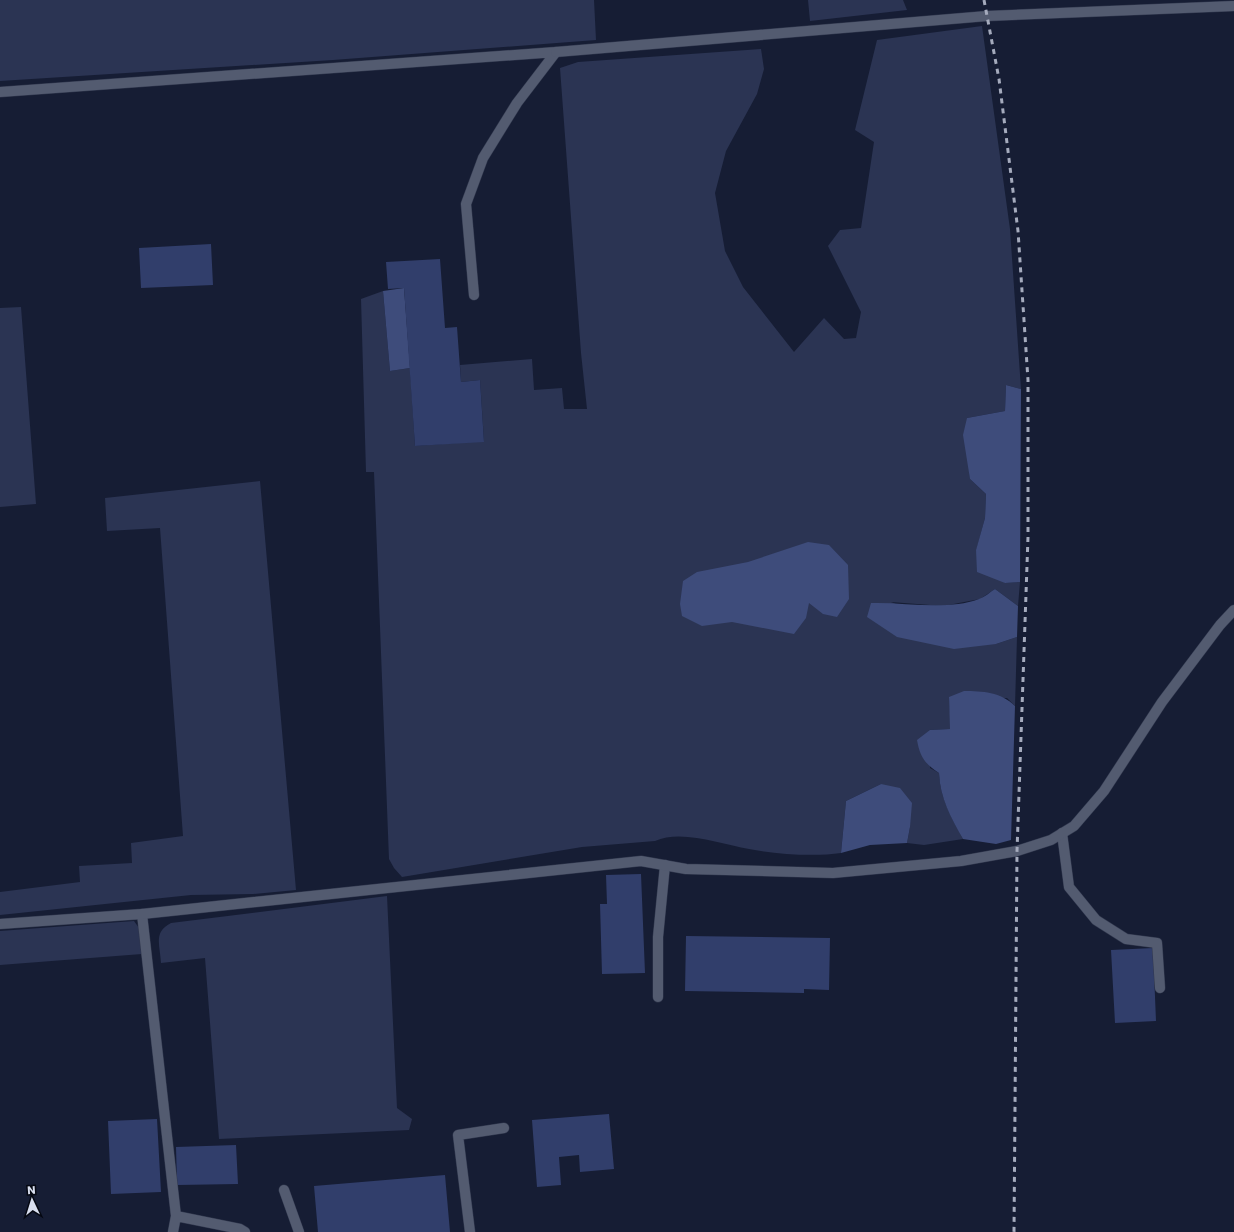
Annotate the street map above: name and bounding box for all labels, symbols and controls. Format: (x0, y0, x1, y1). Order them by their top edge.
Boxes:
north arrow (12, 1180, 52, 1220)
text: N (27, 1182, 36, 1198)

